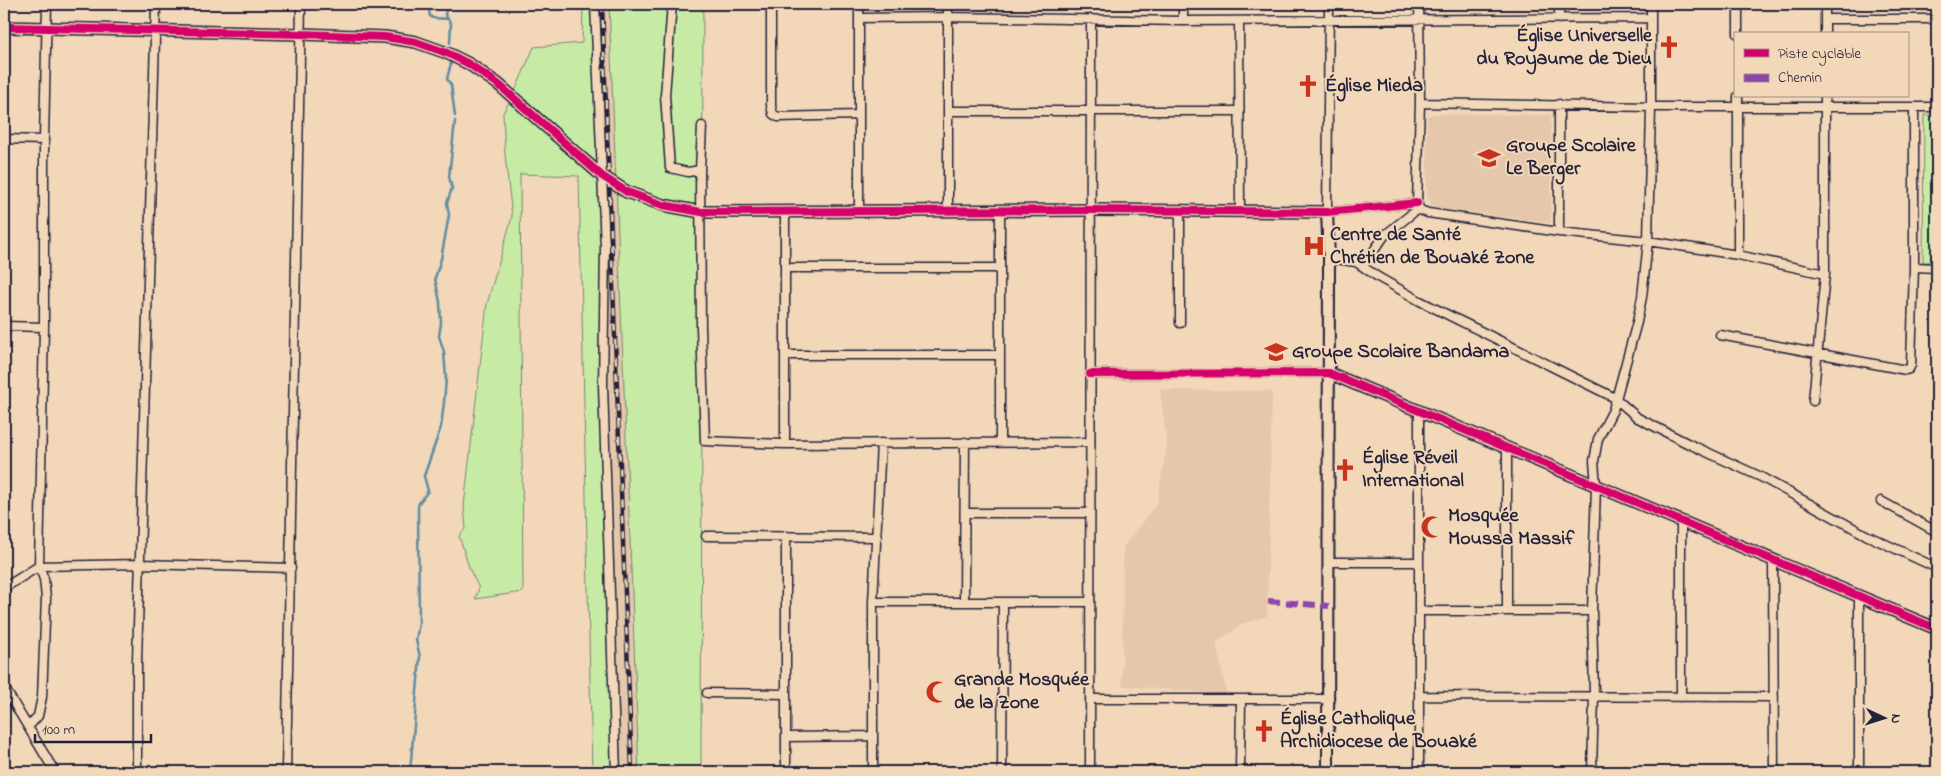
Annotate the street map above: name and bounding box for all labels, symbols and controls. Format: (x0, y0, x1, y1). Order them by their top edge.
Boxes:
place label: Église Universelle du Royaume de Dieu (1476, 22, 1653, 75)
legend (1734, 32, 1908, 98)
church icon: Église Universelle du Royaume de Dieu (1656, 34, 1682, 60)
text: Piste cyclable (1778, 43, 1861, 66)
text: Chemin (1778, 67, 1822, 89)
place label: Église Mieda (1325, 72, 1423, 102)
church icon: Église Mieda (1295, 73, 1321, 99)
place label: Groupe Scolaire Le Berger (1506, 132, 1637, 185)
school or university icon: Groupe Scolaire Le Berger (1476, 145, 1502, 171)
place label: Centre de Santé Chrétien de Bouaké Zone (1330, 221, 1535, 273)
hospital icon: Centre de Santé Chrétien de Bouaké Zone (1301, 233, 1327, 259)
place label: Groupe Scolaire Bandama (1292, 338, 1509, 367)
school or university icon: Groupe Scolaire Bandama (1263, 339, 1289, 365)
place label: Église Réveil International (1362, 444, 1464, 496)
church icon: Église Réveil International (1332, 457, 1358, 483)
place label: Mosquée Moussa Massif (1448, 502, 1575, 554)
mosque icon: Mosquée Moussa Massif (1419, 514, 1445, 540)
place label: Grande Mosquée de la Zone (954, 666, 1090, 718)
mosque icon: Grande Mosquée de la Zone (924, 679, 950, 705)
north arrow (1858, 694, 1908, 744)
place label: Église Catholique Archidiocese de Bouaké (1280, 705, 1478, 757)
scale bar (35, 711, 151, 743)
text: N (1885, 713, 1906, 724)
church icon: Église Catholique Archidiocese de Bouaké (1251, 718, 1277, 744)
text: 100 m (42, 719, 75, 741)

